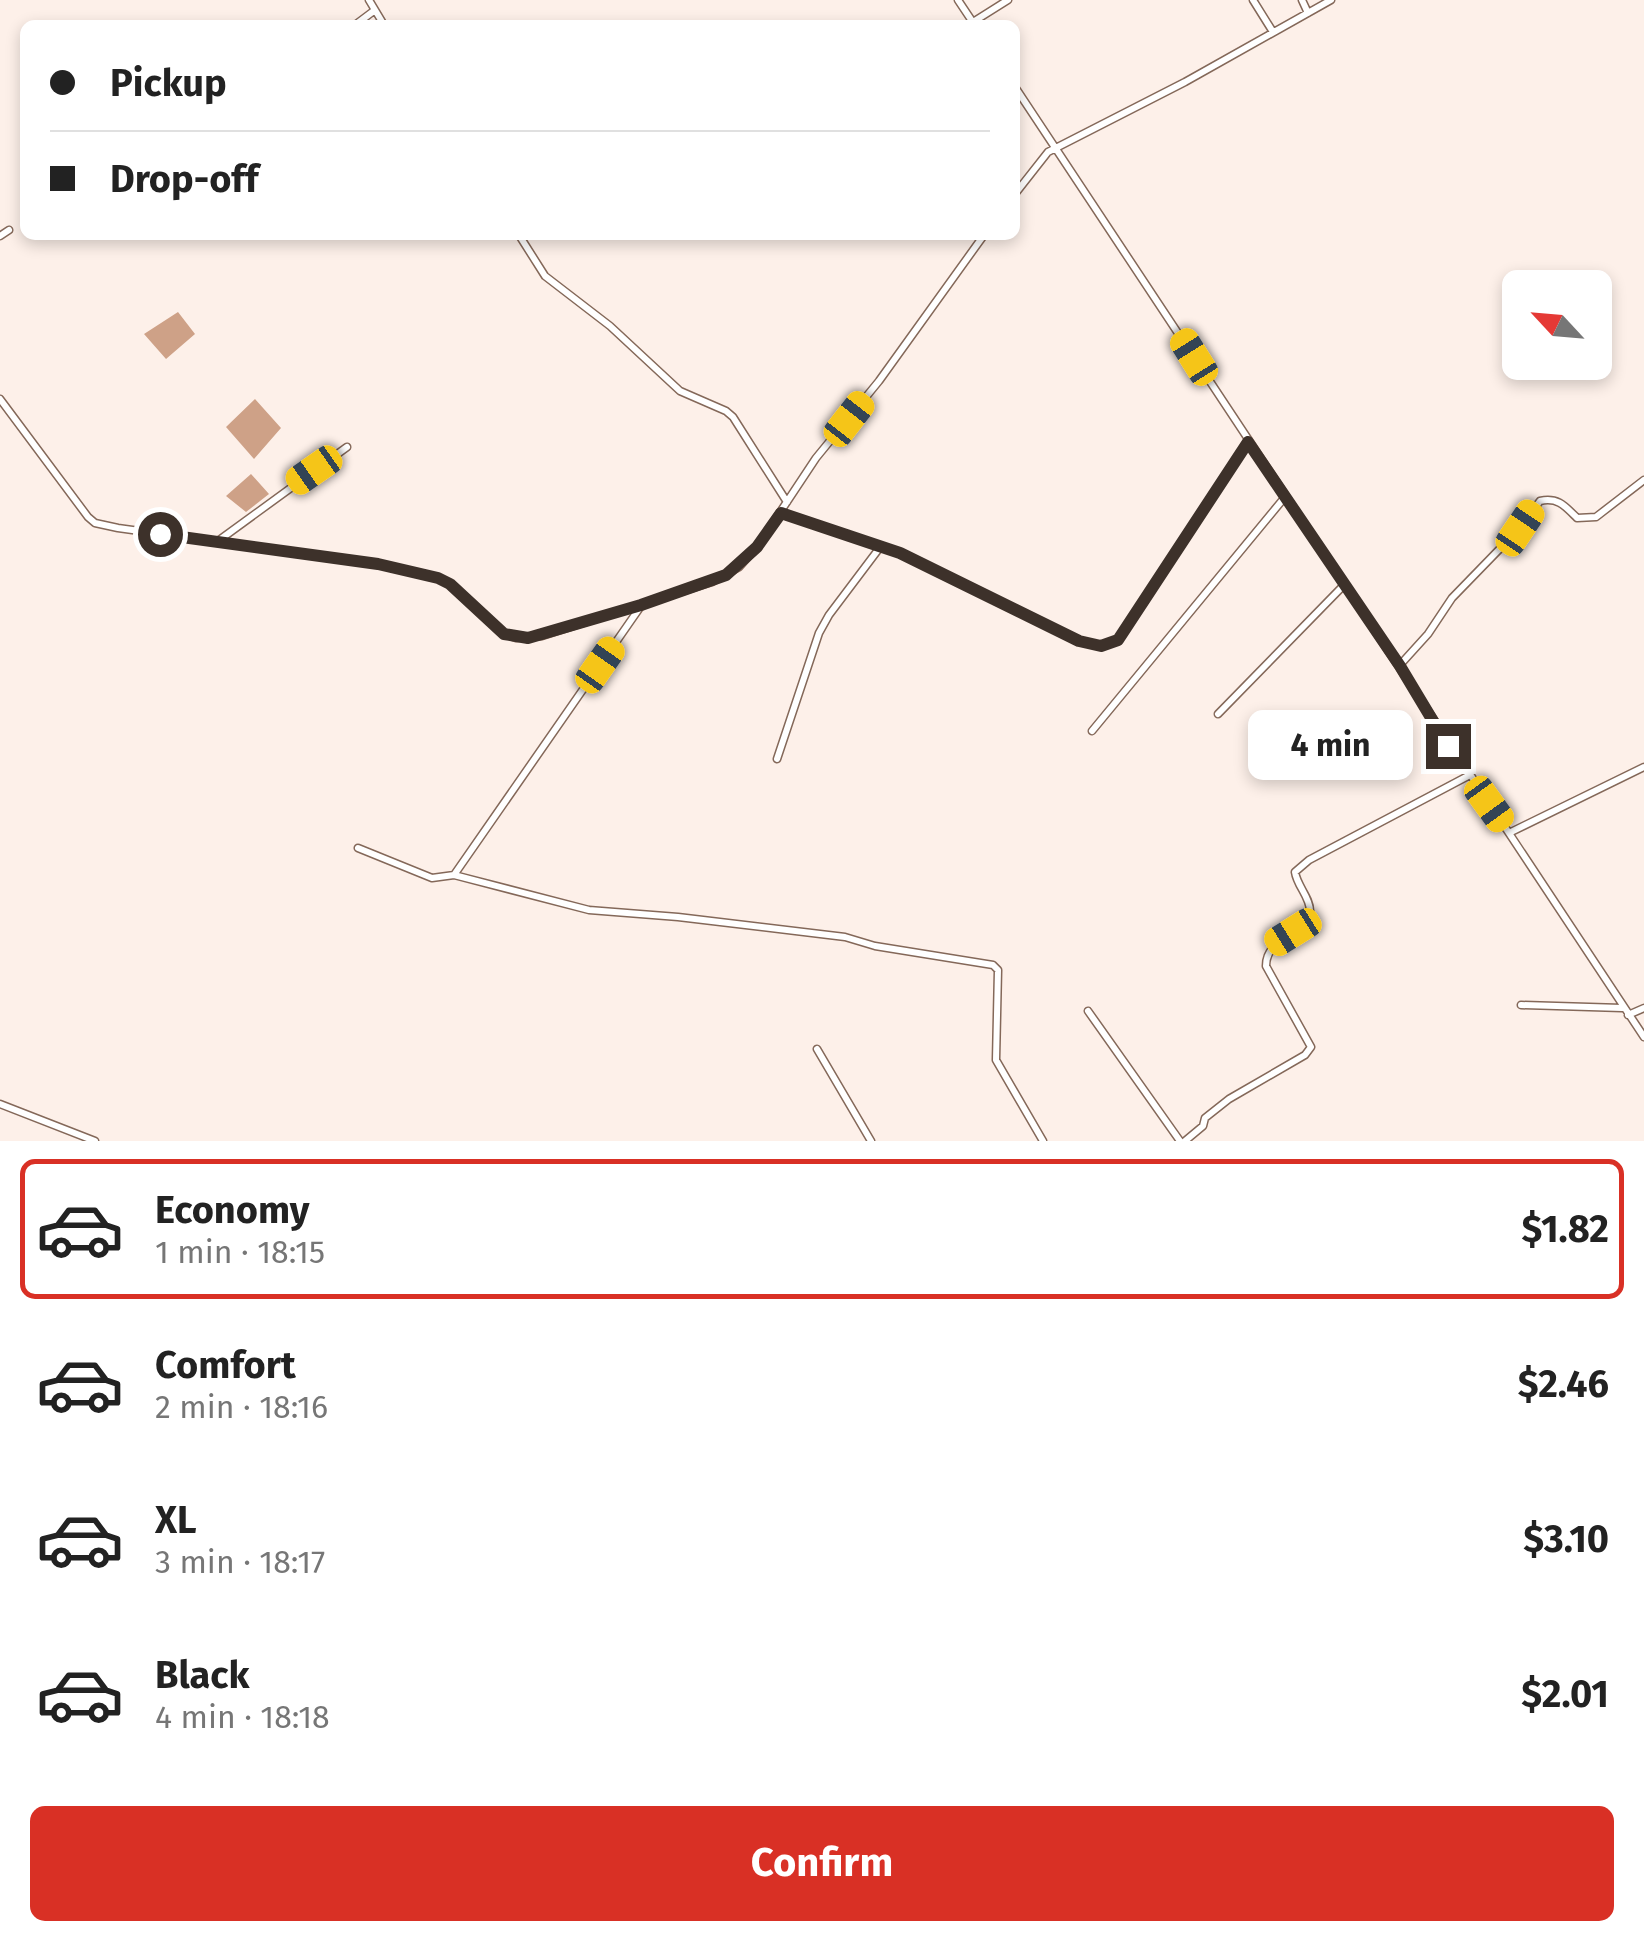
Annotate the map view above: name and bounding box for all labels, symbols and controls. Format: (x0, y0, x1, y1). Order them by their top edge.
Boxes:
text: Pickup (110, 60, 227, 106)
text: Drop-off (110, 156, 258, 202)
north arrow (1502, 270, 1612, 380)
map controls (1502, 270, 1612, 380)
car (1165, 324, 1223, 390)
car (819, 386, 879, 452)
car (281, 441, 347, 499)
car (1491, 495, 1549, 561)
route start (138, 512, 183, 557)
car (571, 632, 629, 698)
callout: 4 min (1248, 711, 1413, 781)
route end (1426, 724, 1471, 769)
text: 4 min (1290, 726, 1371, 764)
car (1459, 771, 1519, 837)
car (1260, 903, 1326, 961)
icon: car (35, 1184, 125, 1274)
text: Economy (155, 1187, 310, 1233)
text: $1.82 (1521, 1206, 1609, 1252)
text: 1 min · 18:15 (155, 1233, 325, 1271)
icon: car (35, 1339, 125, 1429)
text: Comfort (155, 1342, 296, 1388)
text: $2.46 (1518, 1361, 1609, 1407)
text: 2 min · 18:16 (155, 1388, 328, 1426)
icon: car (35, 1494, 125, 1584)
text: XL (155, 1497, 197, 1543)
text: $3.10 (1523, 1516, 1609, 1562)
text: 3 min · 18:17 (155, 1543, 325, 1581)
icon: car (35, 1649, 125, 1739)
text: Black (155, 1652, 250, 1698)
text: $2.01 (1521, 1671, 1609, 1717)
text: 4 min · 18:18 (155, 1698, 330, 1736)
button: Confirm (30, 1806, 1614, 1921)

